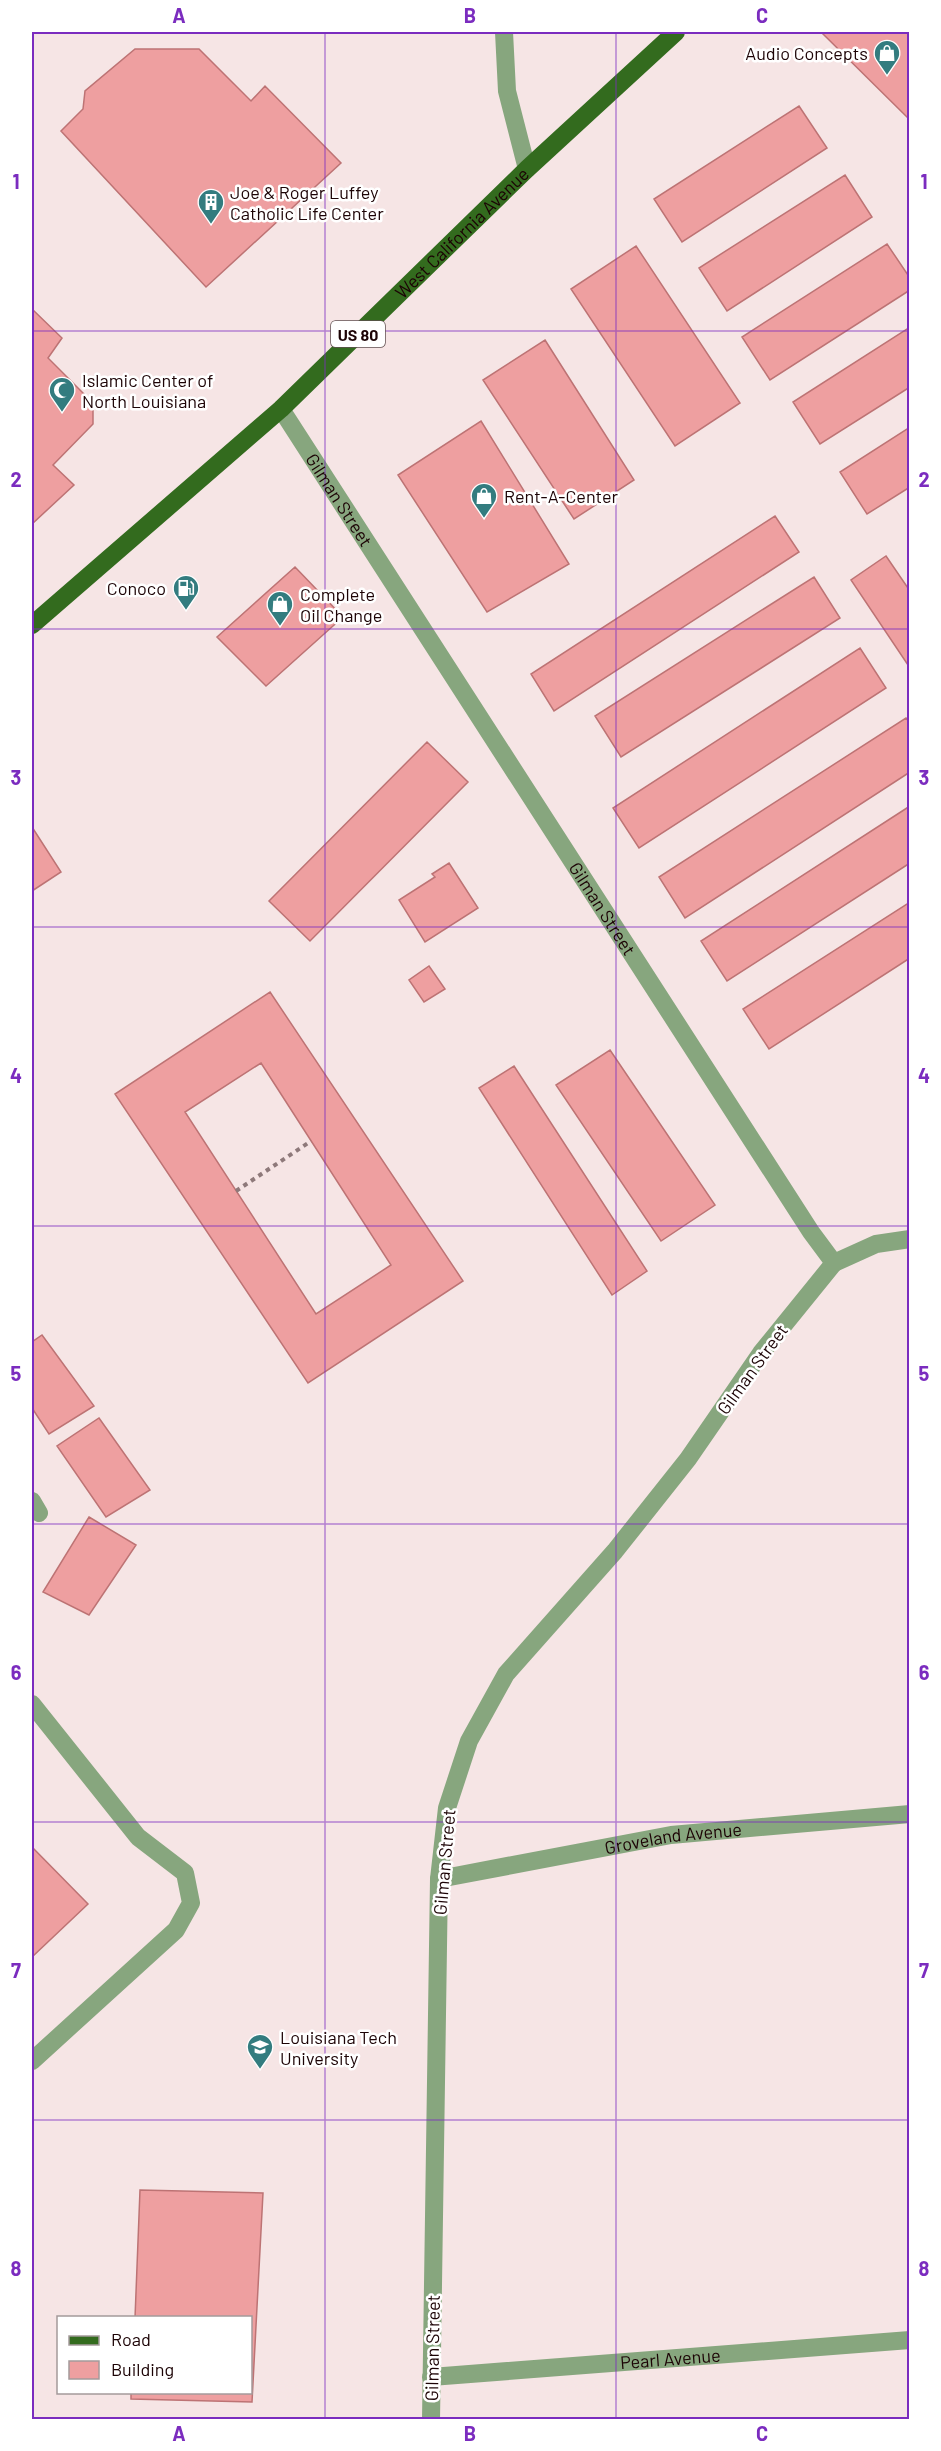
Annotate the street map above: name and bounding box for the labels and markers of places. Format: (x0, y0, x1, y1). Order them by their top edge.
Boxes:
shop icon: Audio Concepts (872, 38, 902, 76)
place label: Audio Concepts (745, 42, 868, 64)
place label: Joe & Roger Luffey Catholic Life Center (230, 181, 384, 224)
building icon: Joe & Roger Luffey Catholic Life Center (196, 187, 226, 225)
place label: Islamic Center of North Louisiana (82, 369, 213, 412)
mosque icon: Islamic Center of North Louisiana (47, 375, 77, 413)
shop icon: Rent-A-Center (469, 481, 499, 519)
place label: Rent-A-Center (504, 485, 618, 507)
fuel station icon: Conoco (171, 573, 201, 611)
place label: Conoco (107, 577, 166, 599)
place label: Complete Oil Change (300, 583, 382, 626)
shop icon: Complete Oil Change (265, 589, 295, 627)
place label: Louisiana Tech University (280, 2026, 397, 2069)
school or university icon: Louisiana Tech University (245, 2032, 275, 2070)

